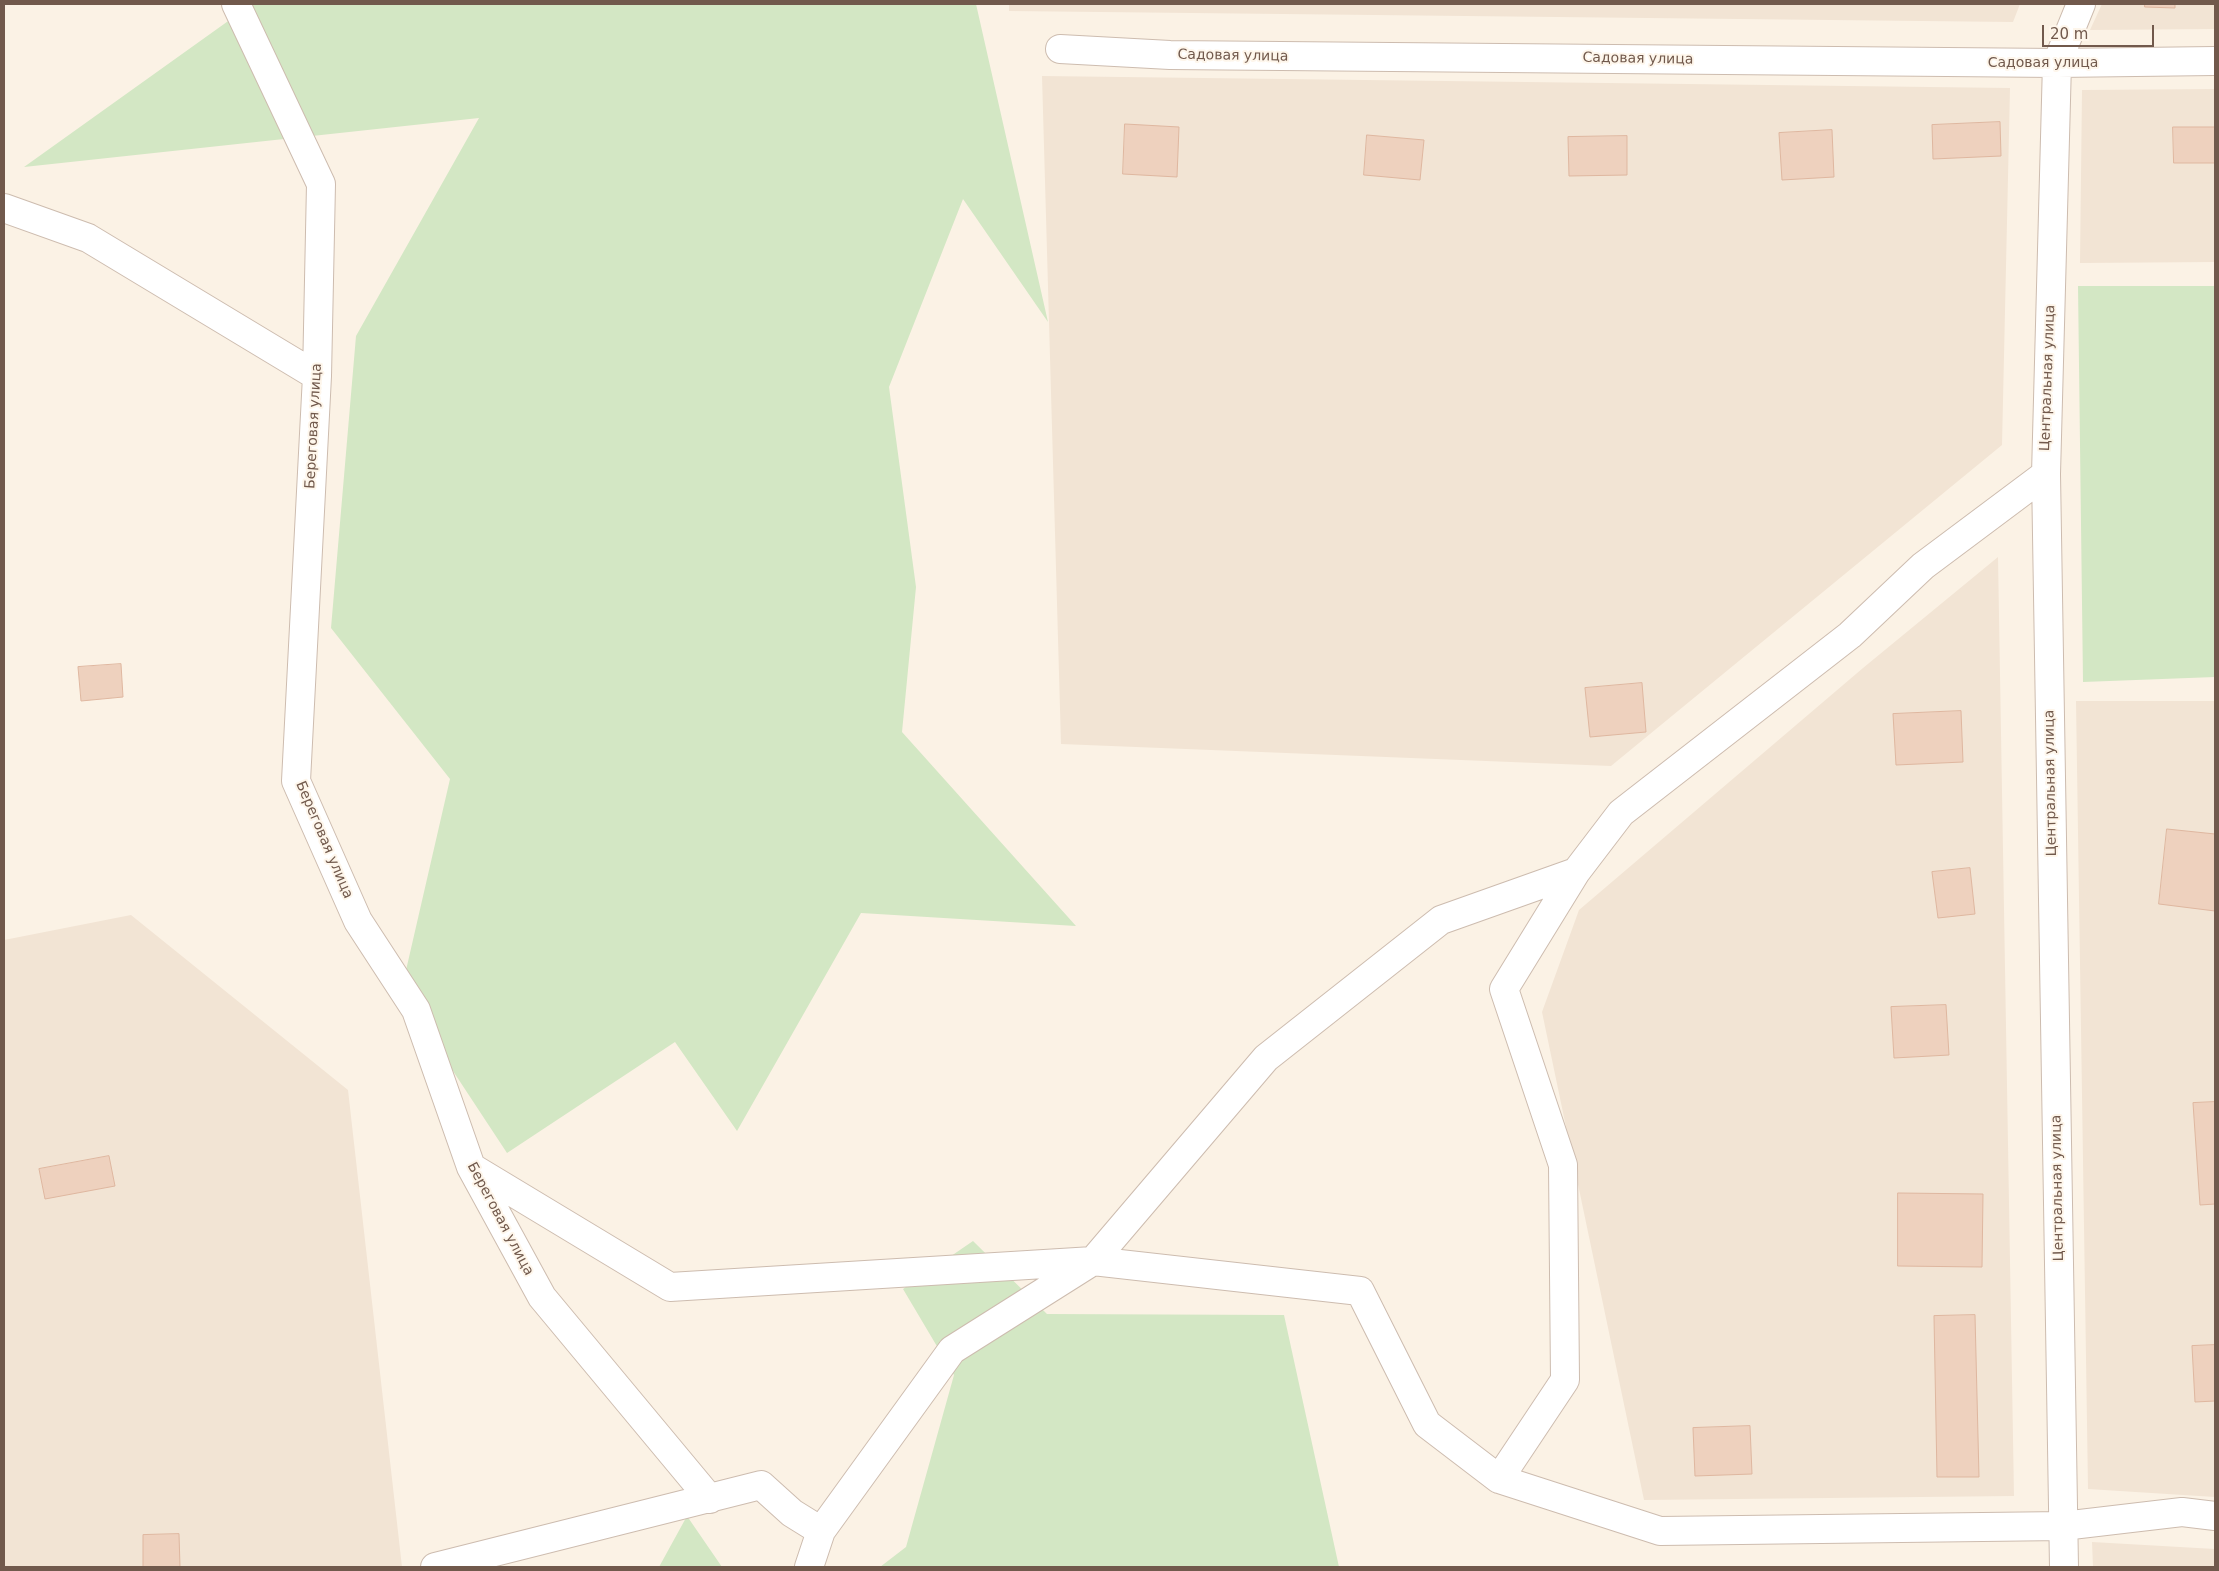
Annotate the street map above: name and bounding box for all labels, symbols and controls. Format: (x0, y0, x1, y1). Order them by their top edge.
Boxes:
scale bar (2044, 15, 2156, 47)
text: 20 m (2050, 25, 2088, 43)
street label: Садовая улица (1177, 47, 1289, 65)
street label: Садовая улица (1582, 50, 1694, 68)
street label: Садовая улица (1988, 55, 2098, 71)
street label: Центральная улица (2037, 305, 2059, 451)
street label: Береговая улица (302, 363, 326, 489)
street label: Центральная улица (2041, 710, 2061, 856)
street label: Береговая улица (292, 779, 356, 901)
street label: Центральная улица (2048, 1115, 2068, 1261)
street label: Береговая улица (463, 1160, 537, 1278)

